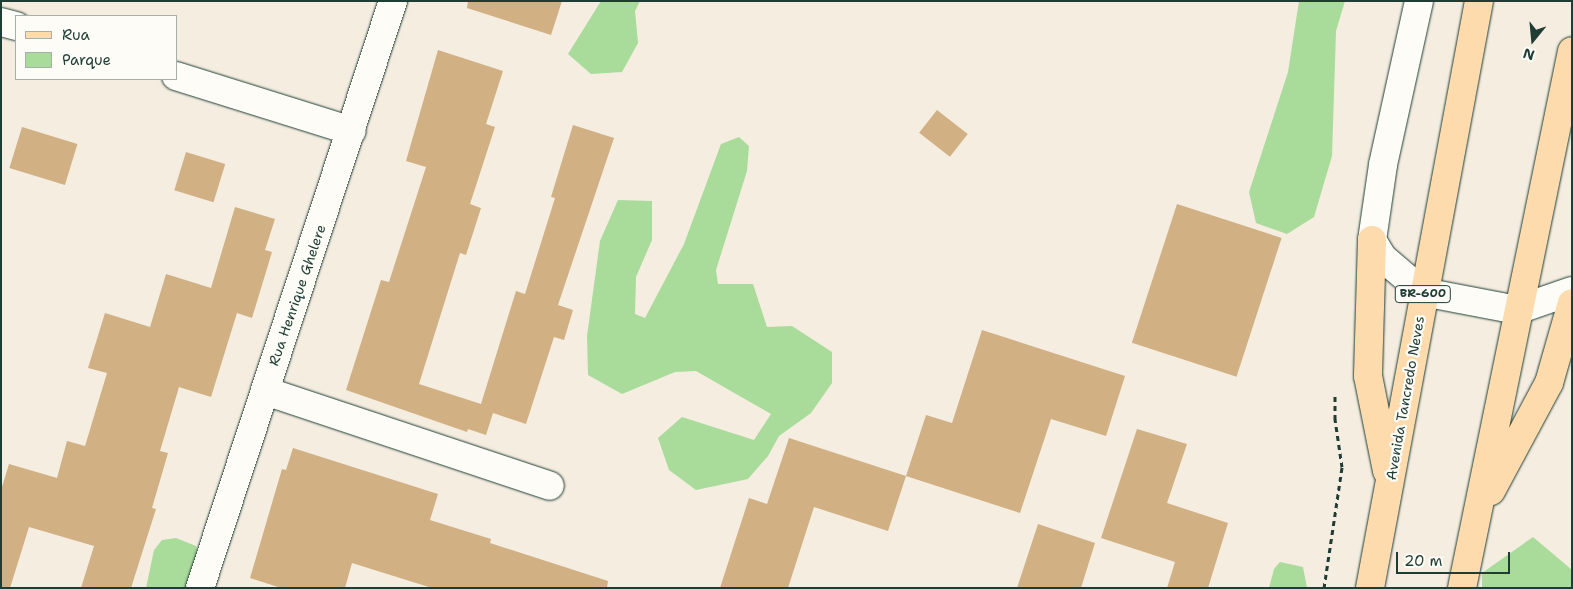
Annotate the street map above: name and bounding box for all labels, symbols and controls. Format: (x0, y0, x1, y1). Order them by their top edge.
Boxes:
legend (15, 15, 178, 80)
north arrow (1508, 15, 1558, 65)
text: Rua (62, 25, 90, 45)
text: N (1521, 44, 1537, 65)
text: Parque (62, 50, 111, 70)
street label: Rua Henrique Ghelere (265, 222, 329, 368)
road number: BR-600 (1394, 284, 1452, 304)
street label: Avenida Tancredo Neves (1382, 315, 1428, 481)
scale bar (1398, 542, 1512, 574)
text: 20 m (1404, 551, 1443, 571)

